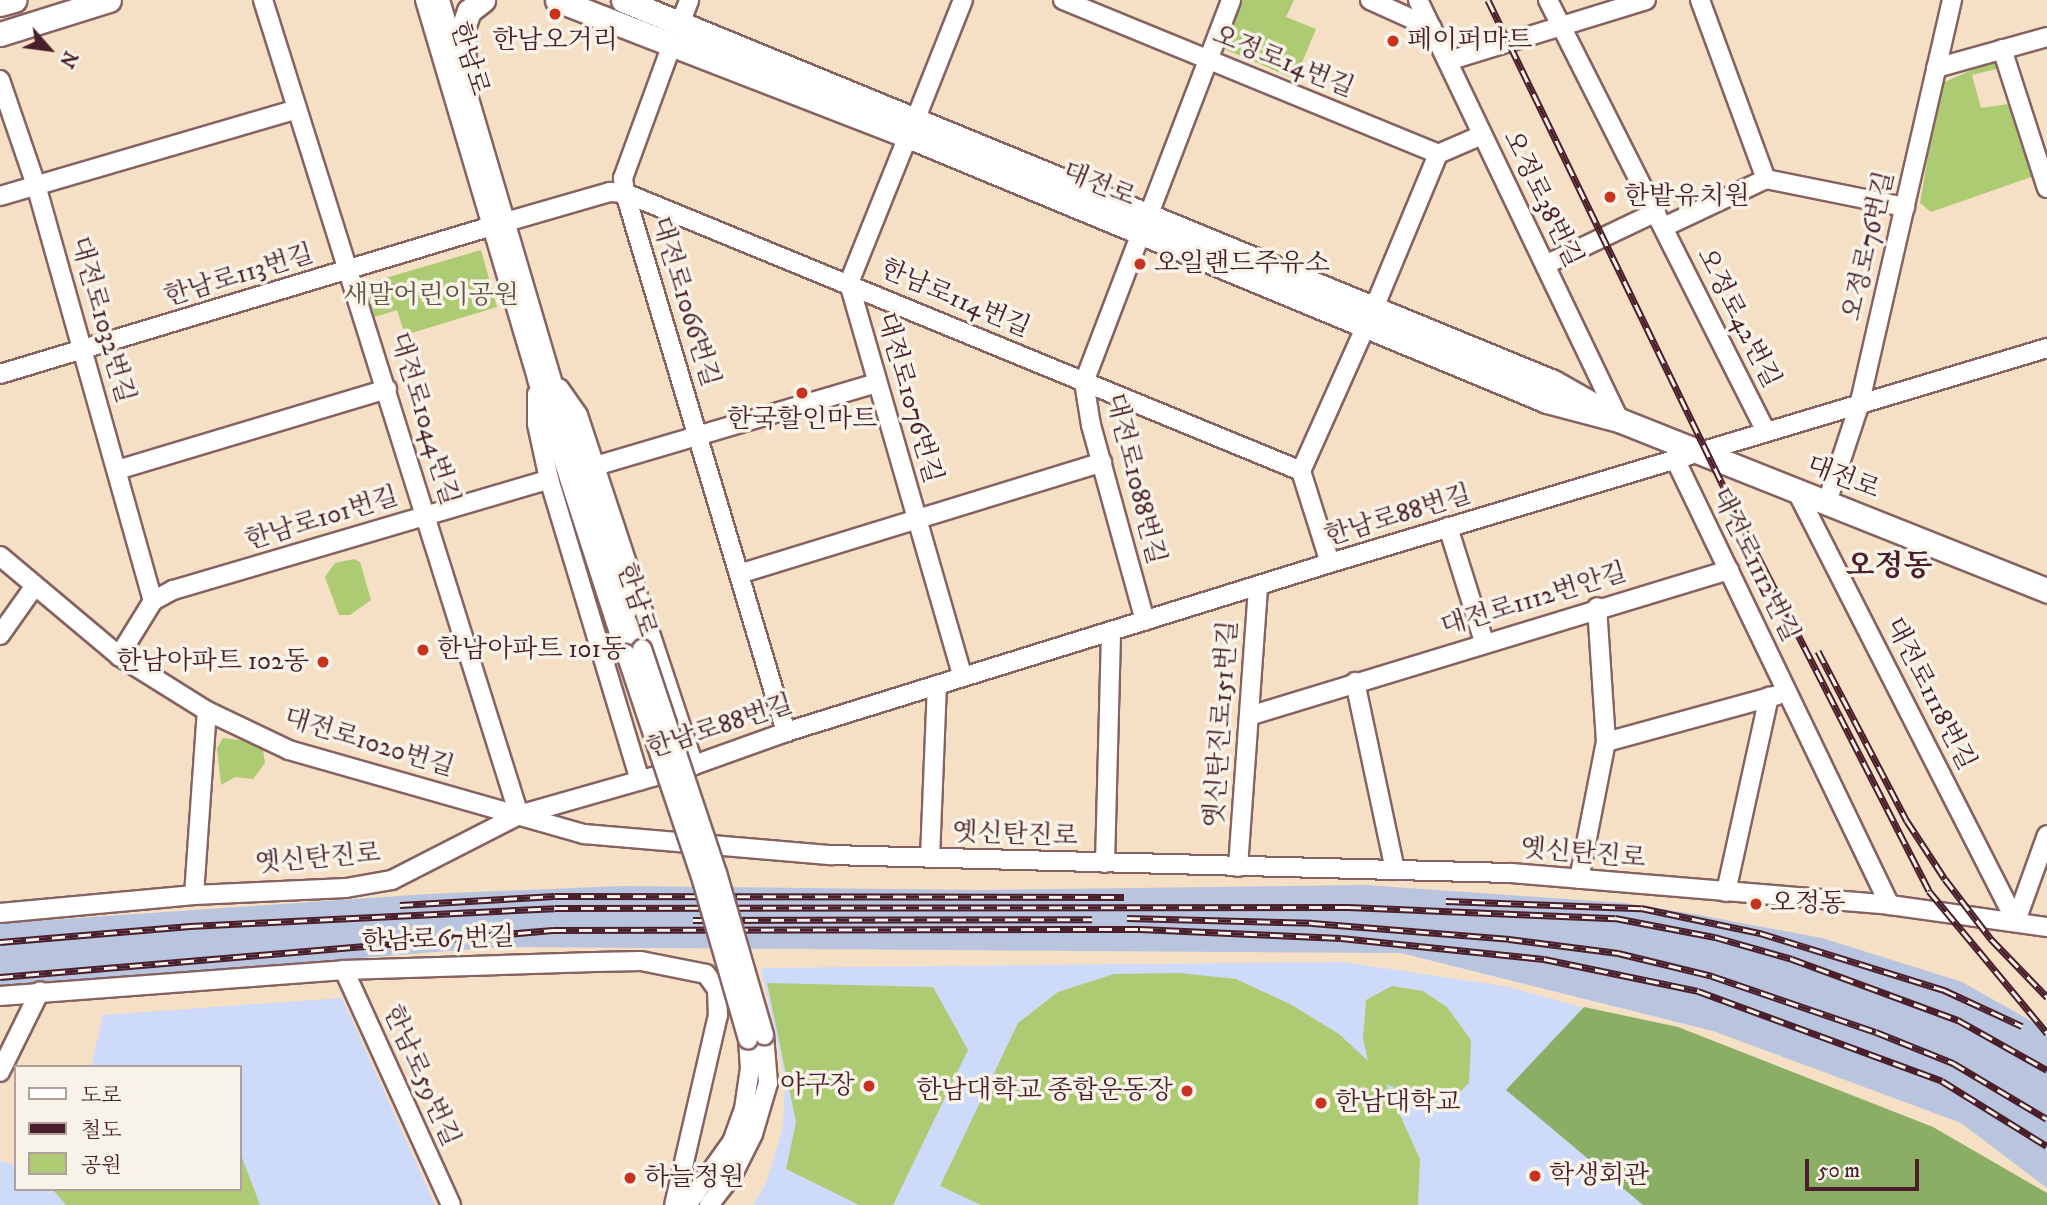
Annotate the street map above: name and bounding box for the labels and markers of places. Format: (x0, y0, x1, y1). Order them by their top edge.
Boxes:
marker: 한남오거리 (547, 6, 563, 22)
place label: 한남오거리 (492, 25, 618, 57)
place label: 페이퍼마트 (1407, 25, 1533, 57)
marker: 페이퍼마트 (1385, 33, 1401, 49)
place label: 한밭유치원 (1624, 181, 1750, 213)
marker: 한밭유치원 (1602, 189, 1618, 205)
place label: 오일랜드주유소 (1154, 248, 1330, 280)
marker: 오일랜드주유소 (1132, 256, 1148, 272)
marker: 한국할인마트 (794, 385, 810, 401)
place label: 한국할인마트 (727, 404, 877, 436)
place label: 한남아파트 101동 (437, 634, 626, 666)
marker: 한남아파트 101동 (415, 642, 431, 658)
place label: 한남아파트 102동 (117, 646, 309, 678)
marker: 한남아파트 102동 (315, 654, 331, 670)
place label: 오정동 (1770, 888, 1845, 920)
marker: 오정동 (1748, 896, 1764, 912)
place label: 야구장 (780, 1070, 855, 1102)
place label: 한남대학교 종합운동장 (916, 1075, 1173, 1107)
marker: 야구장 (861, 1078, 877, 1094)
marker: 한남대학교 종합운동장 (1179, 1083, 1195, 1099)
place label: 한남대학교 (1335, 1087, 1461, 1119)
marker: 한남대학교 (1313, 1095, 1329, 1111)
place label: 학생회관 (1549, 1160, 1649, 1192)
place label: 하늘정원 (644, 1162, 744, 1194)
marker: 학생회관 (1527, 1168, 1543, 1184)
marker: 하늘정원 (622, 1170, 638, 1186)

